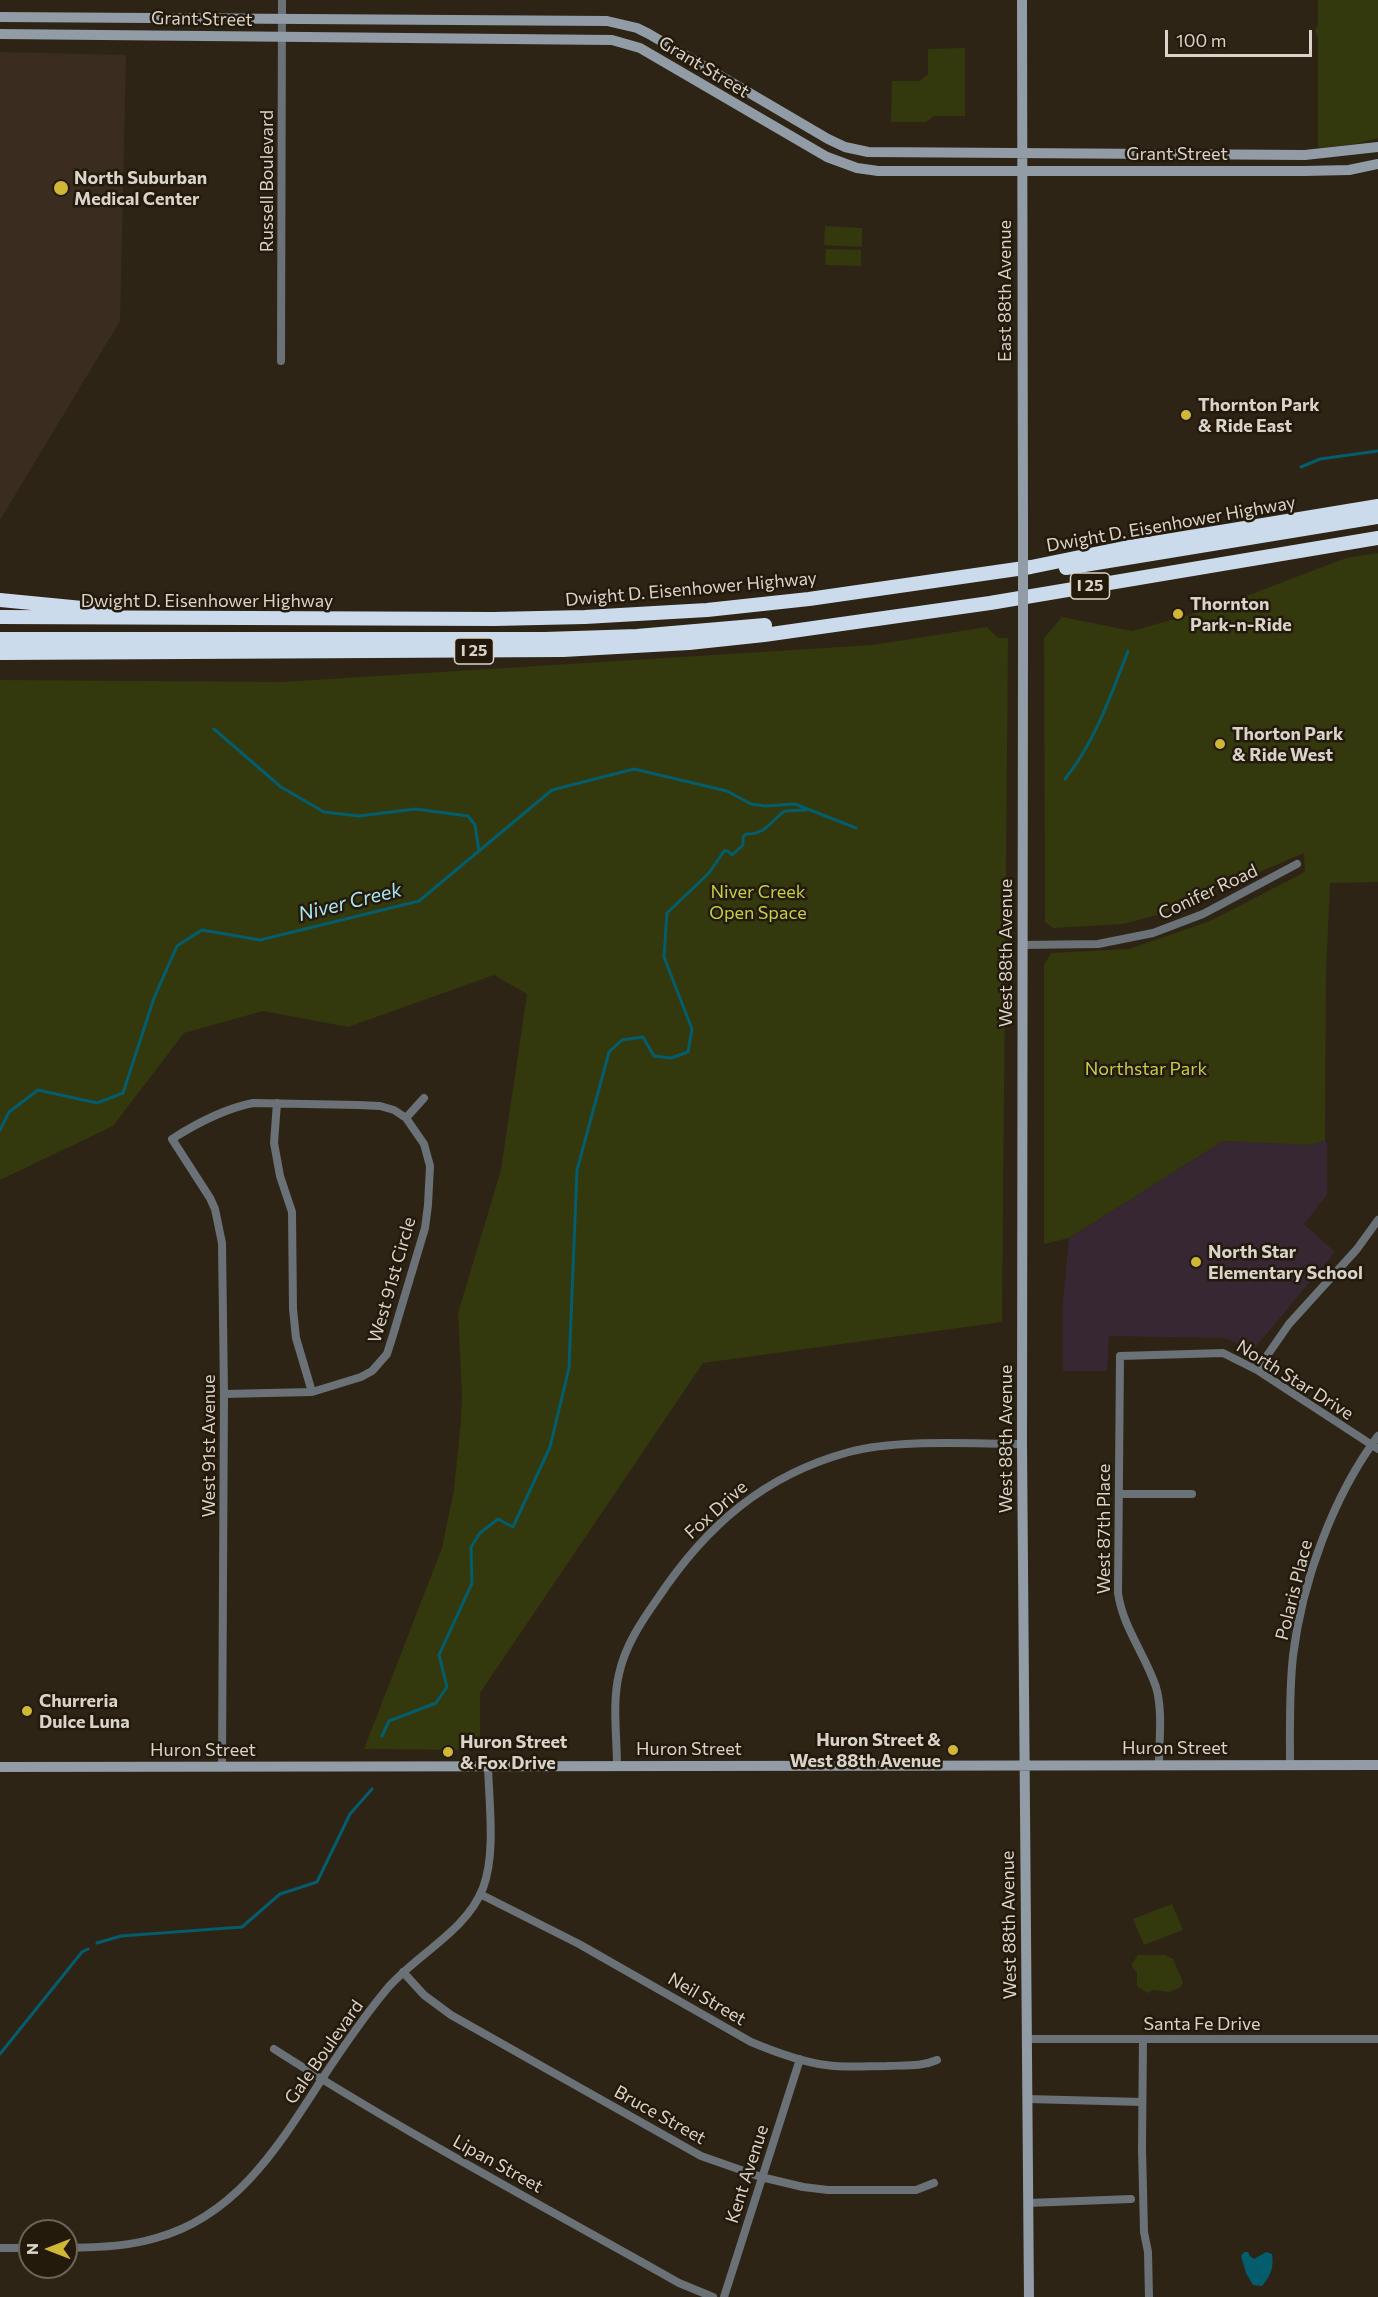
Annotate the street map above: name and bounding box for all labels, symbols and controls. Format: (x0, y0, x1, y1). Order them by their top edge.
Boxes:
street label: Grant Street (151, 7, 253, 31)
scale bar (1168, 18, 1315, 56)
text: 100 m (1176, 29, 1226, 51)
street label: Grant Street (655, 32, 753, 102)
street label: Russell Boulevard (256, 110, 278, 252)
street label: Grant Street (1126, 143, 1228, 165)
place label: North Suburban Medical Center (74, 167, 207, 210)
marker: North Suburban Medical Center (52, 179, 70, 197)
street label: East 88th Avenue (994, 220, 1016, 362)
place label: Thornton Park & Ride East (1198, 394, 1320, 436)
marker: Thornton Park & Ride East (1179, 408, 1193, 422)
street label: Dwight D. Eisenhower Highway (1045, 491, 1297, 557)
street label: Dwight D. Eisenhower Highway (564, 567, 818, 611)
road number: I 25 (1070, 573, 1110, 599)
street label: Dwight D. Eisenhower Highway (81, 590, 333, 612)
place label: Thornton Park-n-Ride (1190, 593, 1292, 636)
marker: Thornton Park-n-Ride (1171, 607, 1185, 621)
road number: I 25 (454, 638, 494, 664)
place label: Thorton Park & Ride West (1232, 723, 1343, 766)
marker: Thorton Park & Ride West (1213, 737, 1227, 751)
street label: Conifer Road (1155, 860, 1261, 924)
water label: Niver Creek (296, 878, 404, 926)
street label: West 88th Avenue (995, 879, 1017, 1027)
park label: Niver Creek Open Space (709, 881, 807, 924)
park label: Northstar Park (1085, 1058, 1207, 1080)
street label: West 91st Circle (364, 1215, 420, 1345)
place label: North Star Elementary School (1208, 1241, 1363, 1284)
marker: North Star Elementary School (1189, 1255, 1203, 1269)
street label: North Star Drive (1232, 1335, 1358, 1425)
street label: West 88th Avenue (995, 1365, 1017, 1513)
street label: West 91st Avenue (198, 1374, 220, 1518)
street label: West 87th Place (1093, 1464, 1115, 1594)
street label: Fox Drive (680, 1476, 752, 1544)
street label: Polaris Place (1271, 1537, 1317, 1643)
place label: Churreria Dulce Luna (39, 1690, 130, 1732)
marker: Churreria Dulce Luna (20, 1704, 34, 1718)
place label: Huron Street & West 88th Avenue (790, 1729, 941, 1772)
place label: Huron Street & Fox Drive (460, 1731, 567, 1774)
street label: Huron Street (1122, 1737, 1228, 1759)
street label: Huron Street (636, 1738, 742, 1760)
street label: Huron Street (150, 1739, 256, 1761)
marker: Huron Street & West 88th Avenue (946, 1743, 960, 1757)
marker: Huron Street & Fox Drive (441, 1745, 455, 1759)
street label: West 88th Avenue (997, 1851, 1021, 1999)
street label: Neil Street (664, 1968, 750, 2030)
street label: Gale Boulevard (280, 1996, 368, 2108)
street label: Santa Fe Drive (1144, 2013, 1260, 2035)
street label: Bruce Street (610, 2081, 710, 2149)
street label: Kent Avenue (721, 2122, 773, 2226)
street label: Lipan Street (449, 2130, 547, 2198)
north arrow (18, 2219, 78, 2279)
text: N (22, 2243, 41, 2255)

